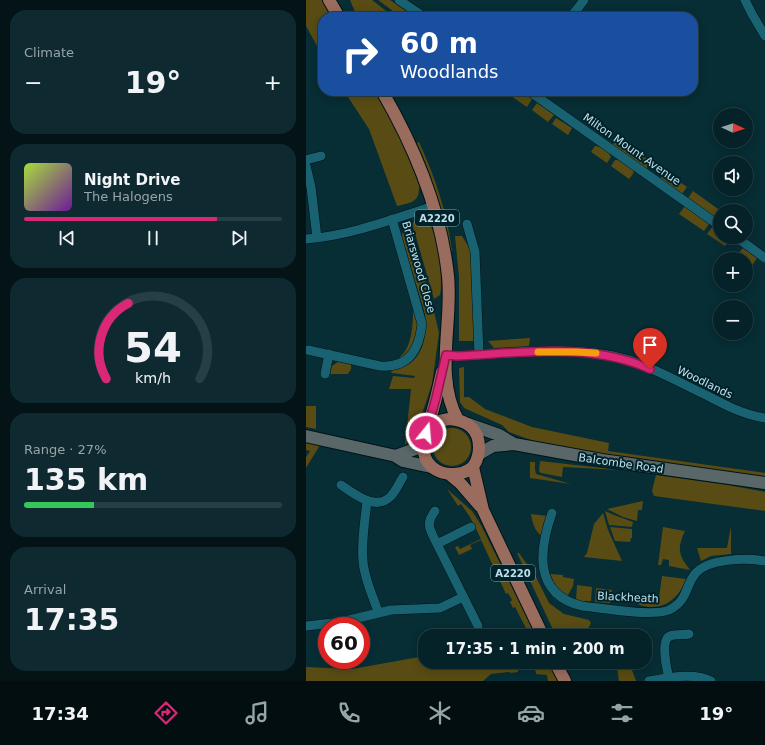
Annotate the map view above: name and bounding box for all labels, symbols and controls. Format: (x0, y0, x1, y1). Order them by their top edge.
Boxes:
text: 60 m (400, 27, 478, 60)
icon: right (334, 28, 386, 80)
text: Climate (24, 45, 74, 60)
text: Woodlands (400, 61, 498, 82)
text: 19° (125, 65, 181, 100)
text: − (24, 70, 42, 95)
text: + (264, 70, 282, 95)
north arrow (713, 108, 753, 148)
map controls (713, 108, 753, 340)
street label: Milton Mount Avenue (580, 111, 683, 188)
button: sound (713, 156, 753, 196)
text: Night Drive (84, 171, 180, 189)
text: The Halogens (84, 189, 173, 204)
button: search (713, 204, 753, 244)
road number: A2220 (415, 210, 459, 226)
street label: Briarswood Close (399, 220, 438, 315)
icon: previous (56, 227, 78, 249)
icon: pause (142, 227, 164, 249)
icon: next (228, 227, 250, 249)
button: + (713, 252, 753, 292)
button: − (713, 300, 753, 340)
text: 54 (124, 322, 182, 371)
pin (633, 328, 667, 369)
icon: arrive (639, 334, 661, 356)
street label: Woodlands (675, 363, 735, 402)
text: km/h (135, 369, 171, 385)
position arrow (405, 412, 447, 454)
text: Range · 27% (24, 442, 107, 457)
street label: Balcombe Road (578, 451, 664, 476)
text: 135 km (24, 462, 148, 497)
road number: A2220 (491, 565, 535, 581)
text: Arrival (24, 582, 66, 597)
street label: Blackheath (597, 589, 659, 606)
text: 17:35 (24, 602, 120, 637)
speed limit sign: 60 (318, 617, 370, 669)
text: 17:35 · 1 min · 200 m (445, 640, 625, 658)
icon: directions (152, 699, 180, 727)
icon: music (243, 699, 271, 727)
icon: phone (335, 699, 363, 727)
icon: climate (426, 699, 454, 727)
icon: car (517, 699, 545, 727)
icon: filters (608, 699, 636, 727)
text: 17:34 (32, 703, 89, 724)
text: 19° (699, 703, 733, 724)

